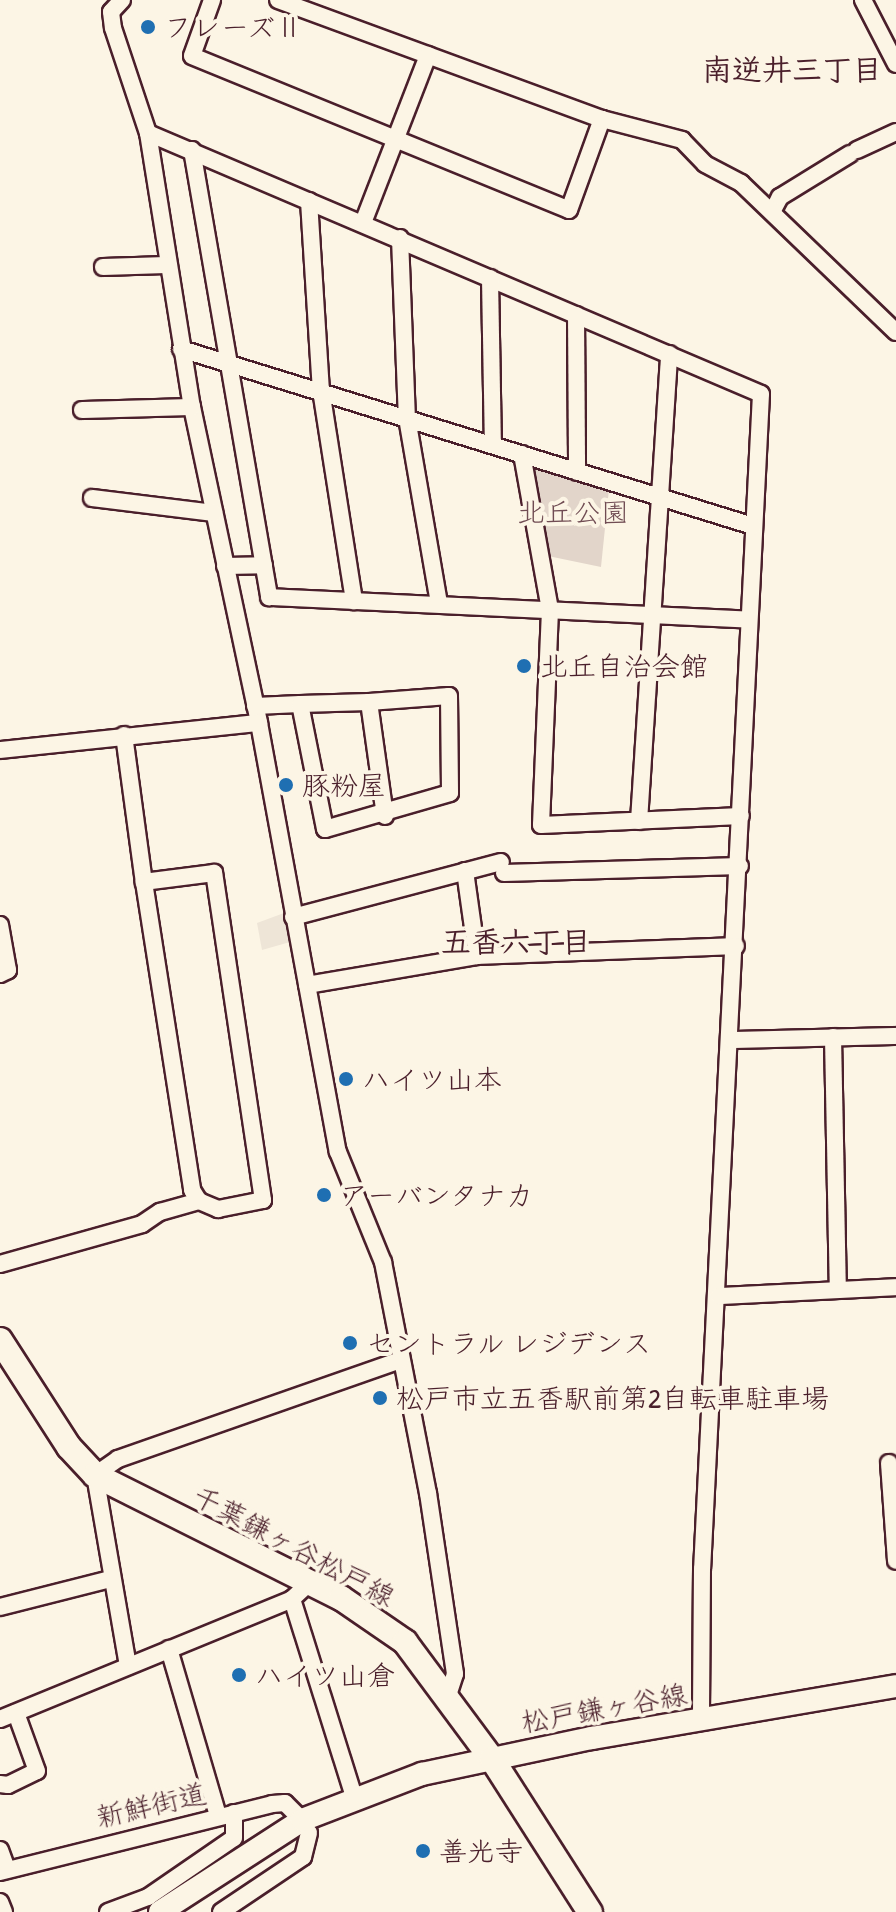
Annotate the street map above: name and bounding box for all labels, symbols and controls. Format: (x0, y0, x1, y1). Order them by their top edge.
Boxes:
place label: フレーズⅡ (164, 10, 305, 44)
marker: フレーズⅡ (139, 18, 157, 36)
district label: 南逆井三丁目 (702, 51, 882, 87)
park label: 北丘公園 (517, 495, 629, 529)
place label: 北丘自治会館 (540, 649, 708, 683)
marker: 北丘自治会館 (515, 657, 533, 675)
place label: 豚粉屋 (302, 768, 386, 802)
marker: 豚粉屋 (277, 776, 295, 794)
district label: 五香六丁目 (441, 923, 591, 959)
place label: ハイツ山本 (362, 1062, 502, 1096)
marker: ハイツ山本 (337, 1070, 355, 1088)
place label: アーバンタナカ (340, 1178, 535, 1212)
marker: アーバンタナカ (315, 1186, 333, 1204)
place label: セントラル レジデンス (366, 1326, 652, 1360)
marker: セントラル レジデンス (341, 1334, 359, 1352)
place label: 松戸市立五香駅前第2自転車駐車場 (396, 1381, 829, 1415)
marker: 松戸市立五香駅前第2自転車駐車場 (371, 1389, 389, 1407)
street label: 千葉鎌ヶ谷松戸線 (187, 1479, 401, 1613)
place label: ハイツ山倉 (255, 1658, 395, 1692)
marker: ハイツ山倉 (230, 1666, 248, 1684)
street label: 松戸鎌ヶ谷線 (518, 1677, 690, 1739)
street label: 新鮮街道 (93, 1776, 209, 1834)
place label: 善光寺 (439, 1834, 523, 1868)
marker: 善光寺 (414, 1842, 432, 1860)

